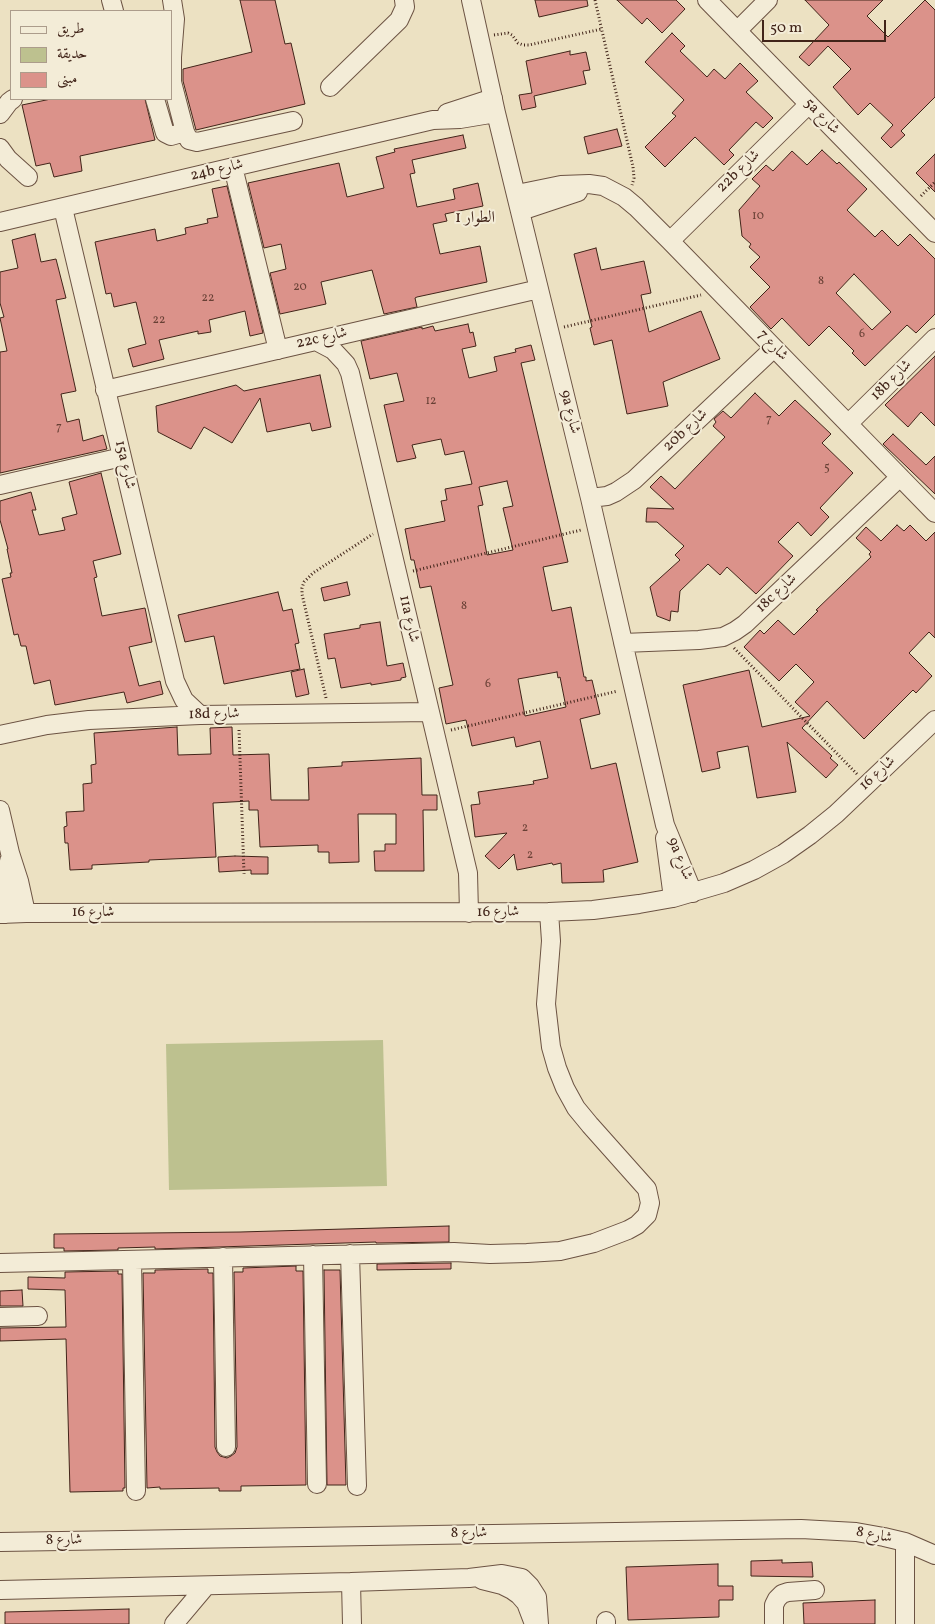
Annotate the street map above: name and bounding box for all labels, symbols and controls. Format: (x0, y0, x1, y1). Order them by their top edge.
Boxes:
legend (10, 10, 172, 100)
scale bar (765, 10, 889, 42)
text: 50 m (770, 18, 802, 39)
text: طريق (57, 19, 84, 40)
text: حديقة (57, 44, 87, 65)
text: مبنى (57, 69, 77, 90)
street label: 5a شارع (799, 95, 843, 139)
street label: 22b شارع (714, 147, 764, 197)
street label: 24b شارع (189, 156, 245, 186)
district label: الطوار 1 (455, 209, 495, 229)
house number: 10 (752, 210, 764, 224)
house number: 8 (818, 275, 824, 289)
house number: 20 (293, 281, 307, 295)
house number: 22 (202, 292, 214, 306)
house number: 22 (153, 314, 165, 328)
street label: 22c شارع (295, 324, 349, 354)
street label: شارع 7 (753, 327, 791, 365)
house number: 6 (859, 328, 865, 342)
street label: 18b شارع (868, 357, 916, 405)
street label: 9a شارع (555, 388, 583, 436)
house number: 12 (425, 395, 437, 409)
street label: 20b شارع (660, 406, 712, 456)
house number: 7 (766, 413, 772, 427)
house number: 7 (56, 421, 62, 435)
street label: 15a شارع (110, 439, 138, 491)
house number: 5 (824, 462, 830, 476)
street label: 18c شارع (753, 571, 801, 617)
street label: 11a شارع (394, 594, 422, 644)
house number: 8 (461, 600, 467, 614)
house number: 6 (485, 678, 491, 692)
street label: 18d شارع (188, 706, 240, 724)
street label: شارع 16 (856, 753, 900, 795)
house number: 2 (522, 822, 528, 836)
street label: 9a شارع (662, 835, 696, 883)
house number: 2 (527, 849, 533, 863)
street label: شارع 16 (72, 904, 114, 922)
street label: شارع 16 (477, 904, 519, 922)
street label: شارع 8 (854, 1524, 894, 1548)
street label: شارع 8 (451, 1525, 487, 1543)
street label: شارع 8 (46, 1532, 82, 1550)

